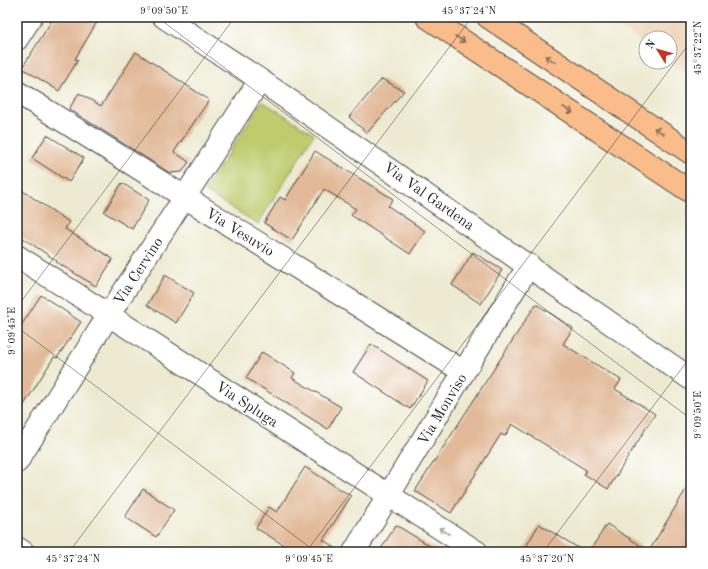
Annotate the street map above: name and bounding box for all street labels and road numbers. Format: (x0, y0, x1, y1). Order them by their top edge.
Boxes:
street label: Via Val Gardena (380, 160, 477, 234)
street label: Via Vesuvio (202, 206, 276, 260)
street label: Via Cervino (112, 235, 167, 308)
street label: Via Monviso (416, 371, 470, 448)
street label: Via Spluga (212, 380, 281, 431)

